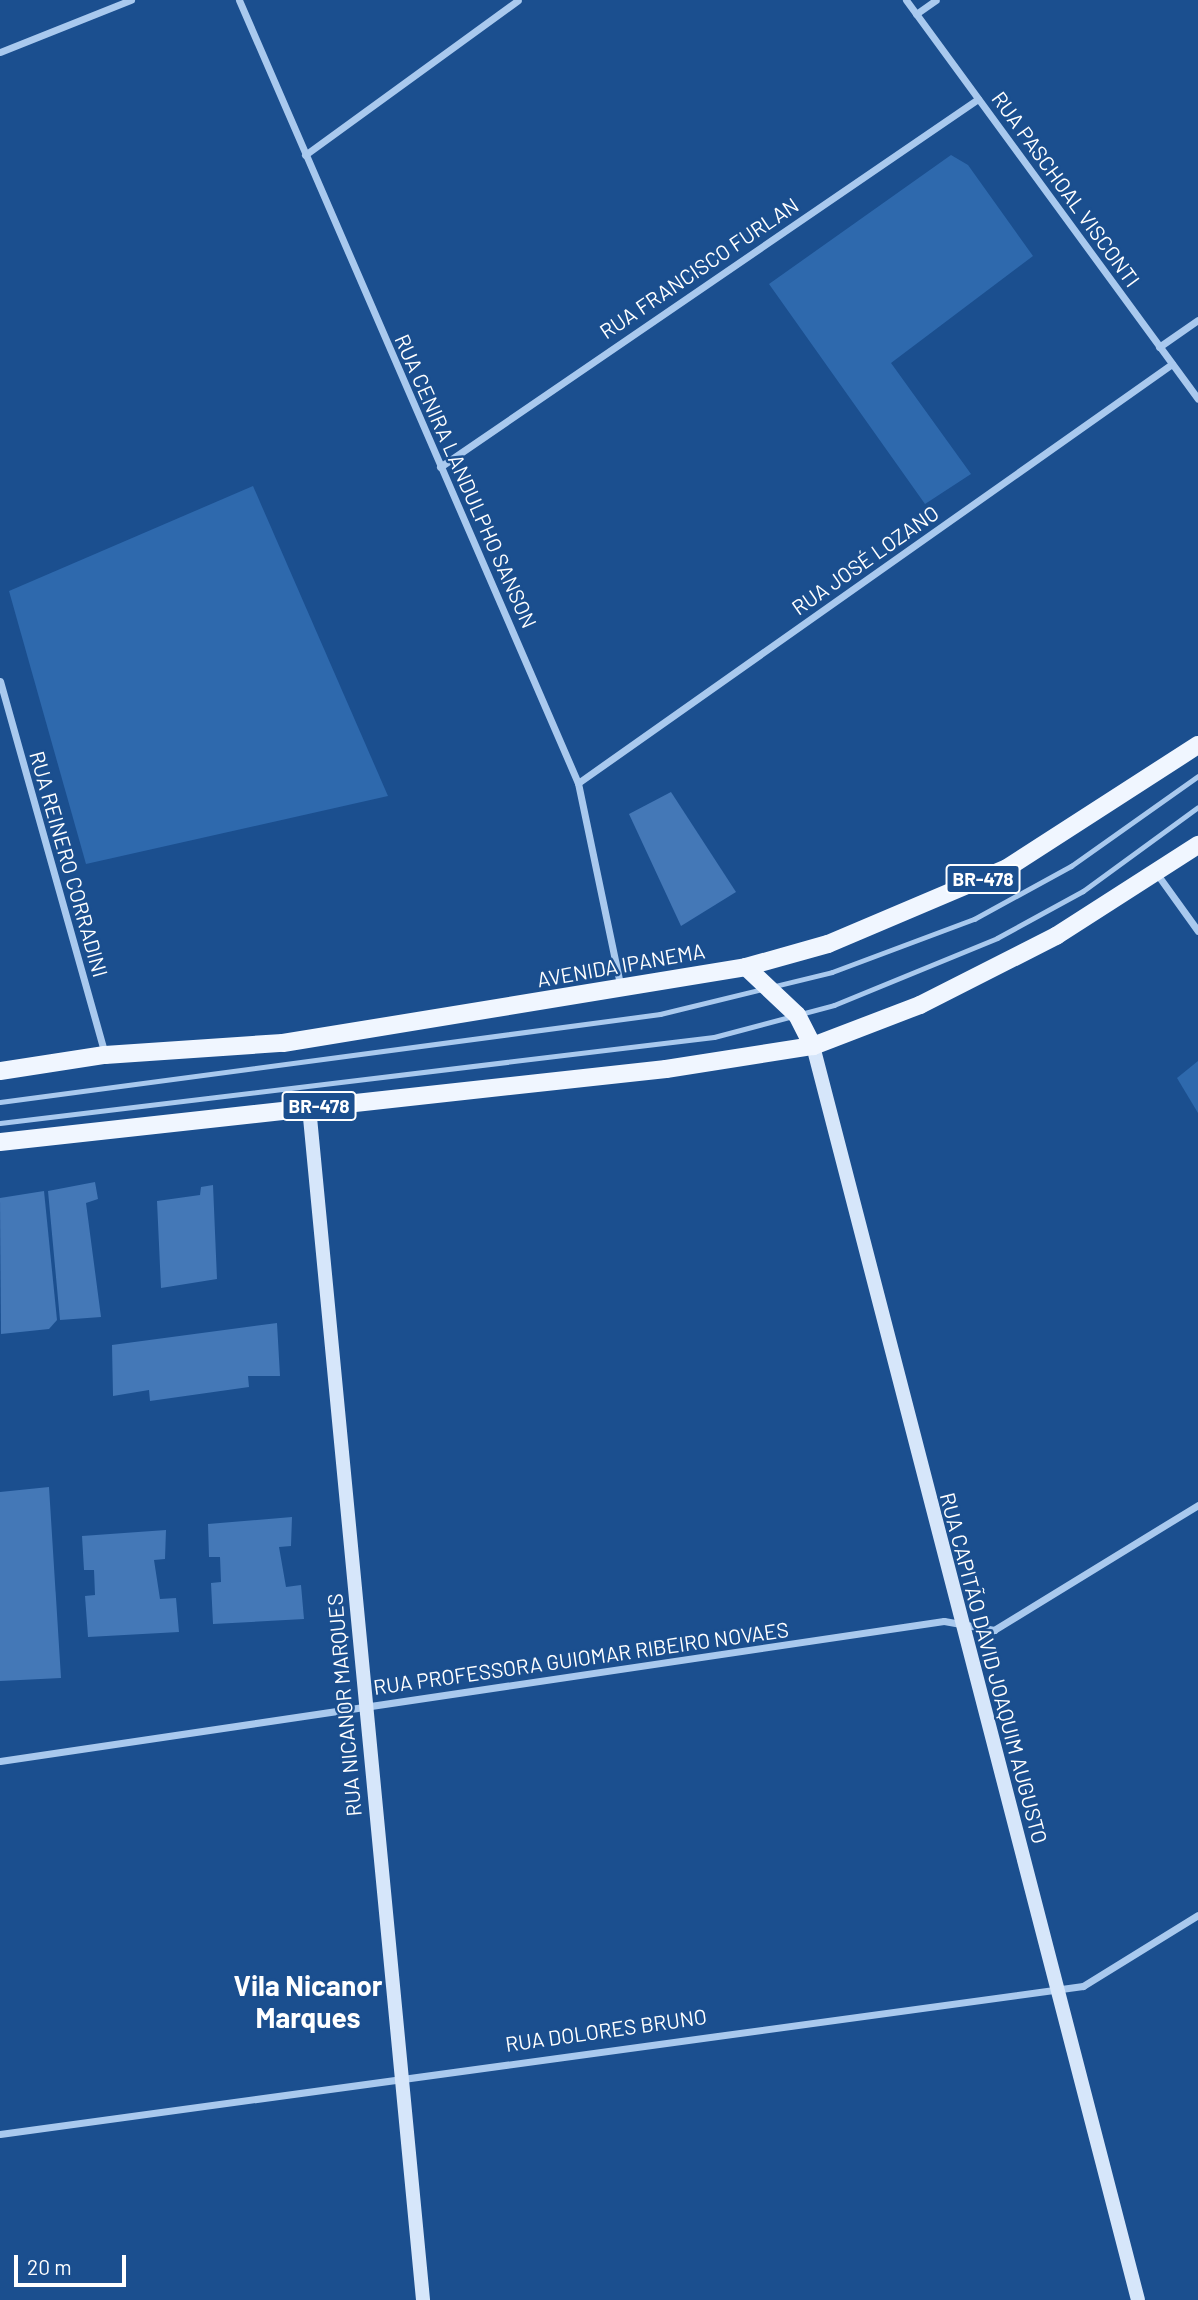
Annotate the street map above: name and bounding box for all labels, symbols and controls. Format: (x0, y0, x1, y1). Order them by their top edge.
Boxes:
street label: RUA PASCHOAL VISCONTI (987, 86, 1145, 292)
street label: RUA FRANCISCO FURLAN (595, 192, 803, 344)
street label: RUA CENIRA LANDULPHO SANSON (390, 330, 542, 632)
street label: RUA JOSÉ LOZANO (787, 500, 943, 620)
street label: RUA REINERO CORRADINI (25, 748, 113, 980)
road number: BR-478 (944, 864, 1021, 894)
street label: AVENIDA IPANEMA (535, 938, 707, 992)
road number: BR-478 (280, 1090, 358, 1122)
street label: RUA CAPITÃO DAVID JOAQUIM AUGUSTO (935, 1490, 1053, 1846)
street label: RUA NICANOR MARQUES (322, 1592, 366, 1818)
street label: RUA PROFESSORA GUIOMAR RIBEIRO NOVAES (372, 1616, 790, 1700)
district label: Vila Nicanor Marques (234, 1968, 382, 2034)
street label: RUA DOLORES BRUNO (504, 2003, 708, 2057)
scale bar (18, 2240, 130, 2284)
text: 20 m (27, 2254, 72, 2279)

